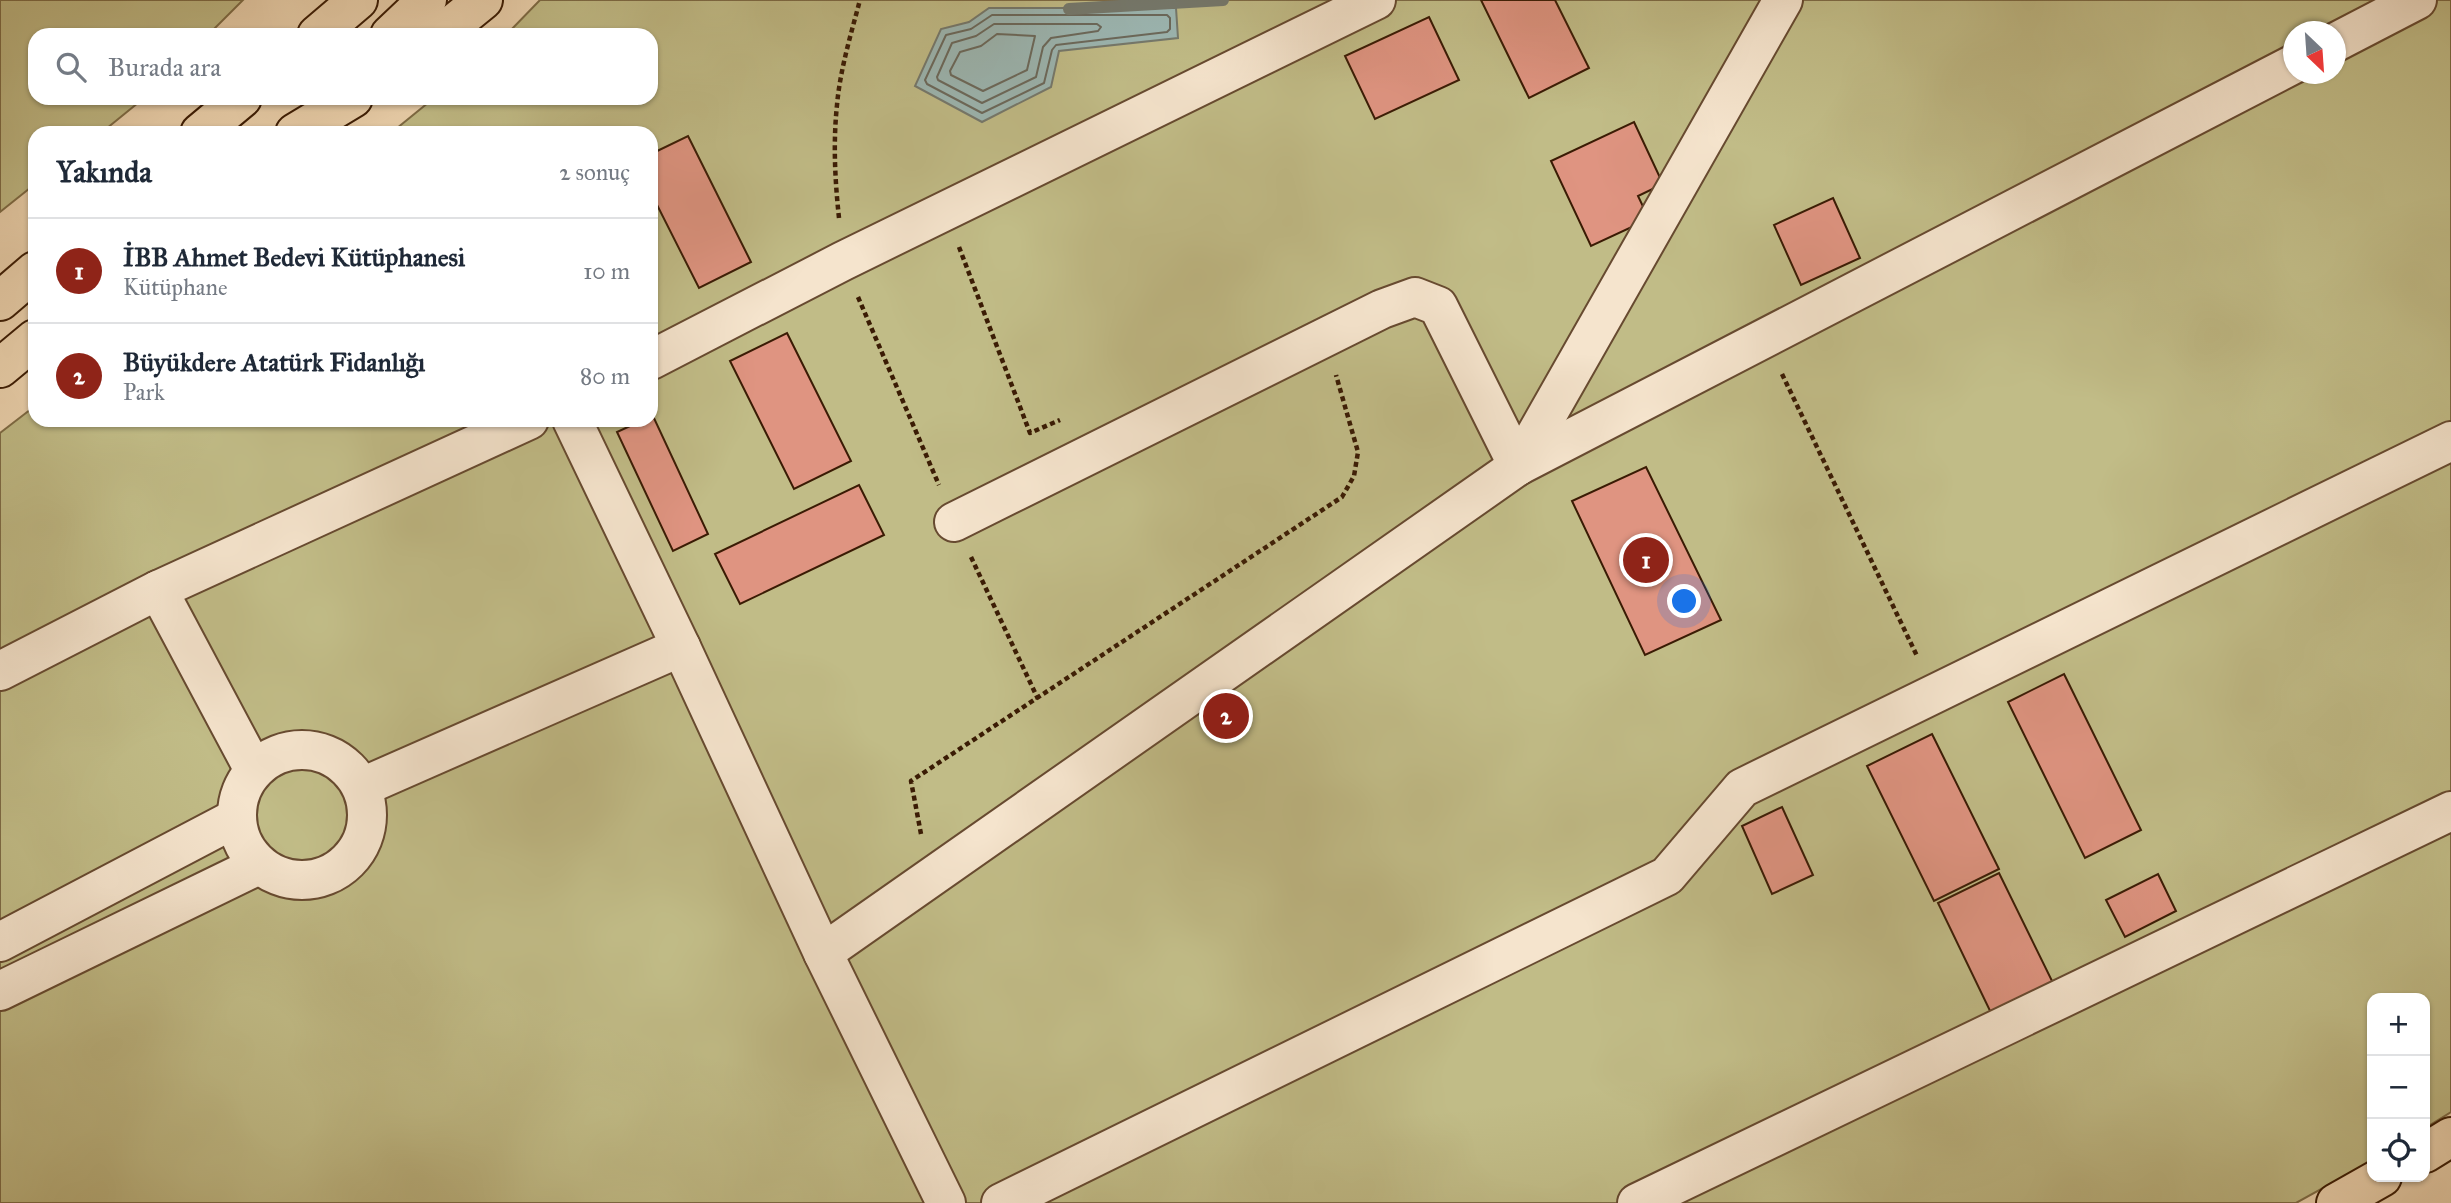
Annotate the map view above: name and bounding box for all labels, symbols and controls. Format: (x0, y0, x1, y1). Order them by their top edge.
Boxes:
north arrow (2283, 21, 2346, 84)
search box (28, 28, 658, 105)
icon: search (52, 48, 90, 86)
text: Burada ara (108, 51, 221, 83)
text: Yakında (56, 154, 152, 190)
text: 2 sonuç (559, 158, 630, 186)
text: İBB Ahmet Bedevi Kütüphanesi (123, 241, 465, 273)
text: 1 (74, 257, 84, 285)
text: 10 m (583, 257, 630, 285)
text: Kütüphane (123, 273, 227, 301)
text: Büyükdere Atatürk Fidanlığı (123, 346, 425, 378)
text: 2 (73, 362, 85, 390)
text: 80 m (580, 362, 630, 390)
text: Park (123, 378, 165, 406)
pin: 1 (1623, 534, 1669, 586)
your location (1667, 584, 1701, 618)
pin: 2 (1203, 690, 1249, 742)
map controls (2367, 993, 2430, 1182)
button: + (2367, 993, 2430, 1056)
button: − (2367, 1056, 2430, 1119)
button: locate (2367, 1119, 2430, 1182)

